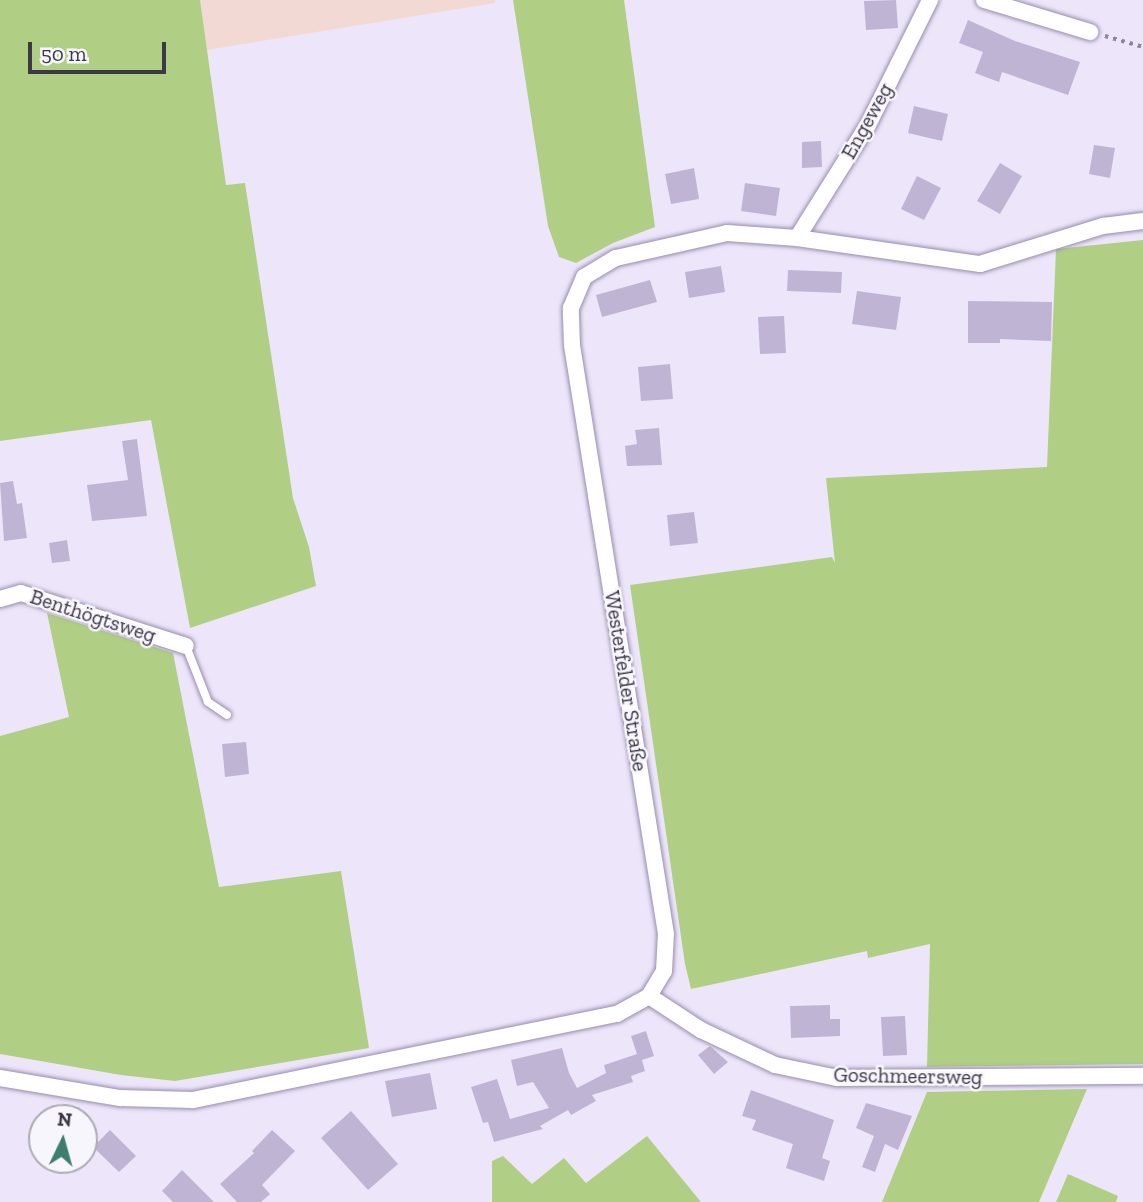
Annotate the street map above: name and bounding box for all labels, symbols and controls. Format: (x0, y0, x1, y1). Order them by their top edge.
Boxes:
scale bar (32, 28, 170, 72)
text: 50 m (41, 41, 87, 66)
street label: Engeweg (836, 79, 898, 163)
street label: Benthögtsweg (27, 584, 159, 648)
street label: Westerfelder Straße (599, 589, 653, 773)
street label: Goschmeersweg (833, 1062, 983, 1090)
north arrow (28, 1104, 98, 1174)
text: N (56, 1107, 73, 1132)

